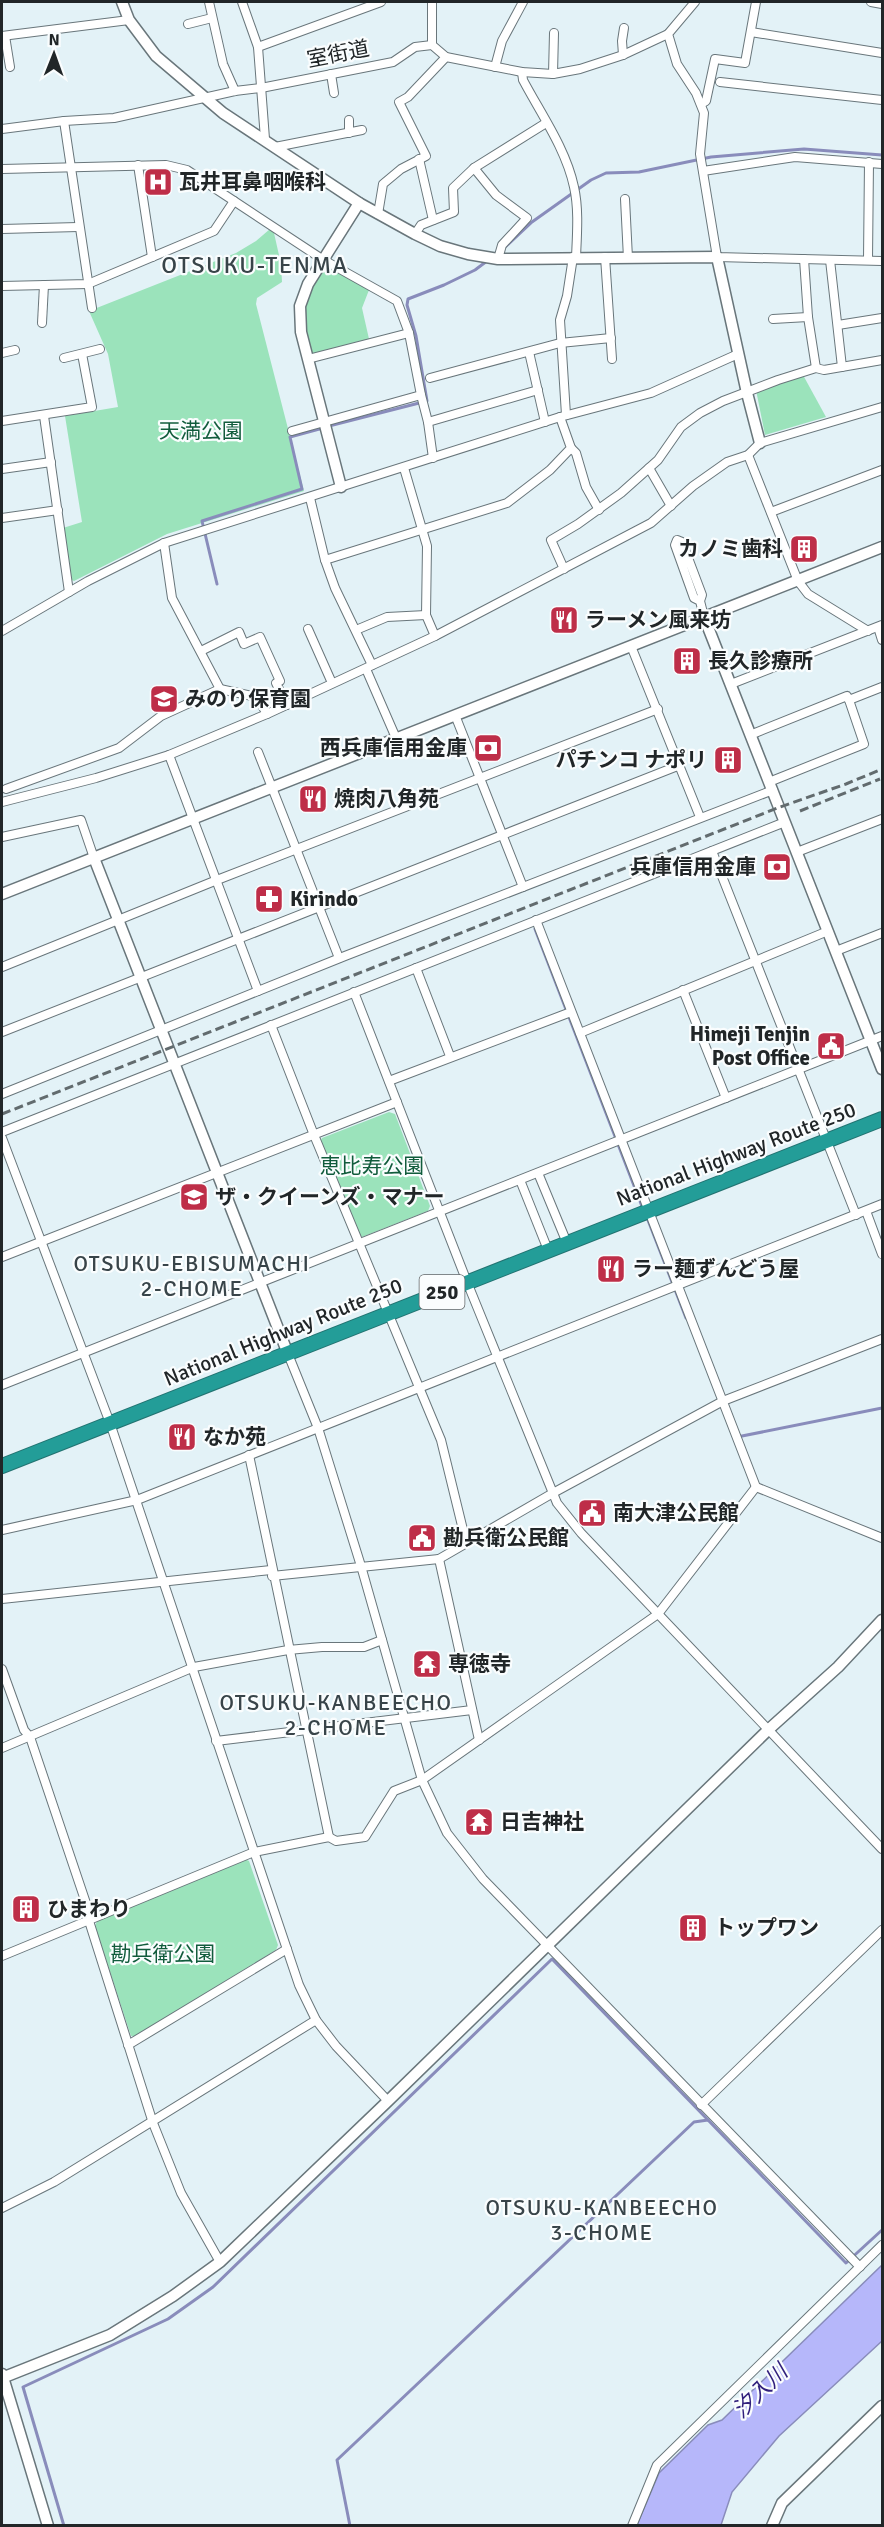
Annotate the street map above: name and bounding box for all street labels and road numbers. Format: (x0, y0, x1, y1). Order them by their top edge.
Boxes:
street label: 室街道 (305, 35, 371, 73)
street label: National Highway Route 250 (612, 1096, 860, 1212)
street label: National Highway Route 250 (160, 1272, 406, 1392)
road number: 250 (420, 1275, 464, 1309)

